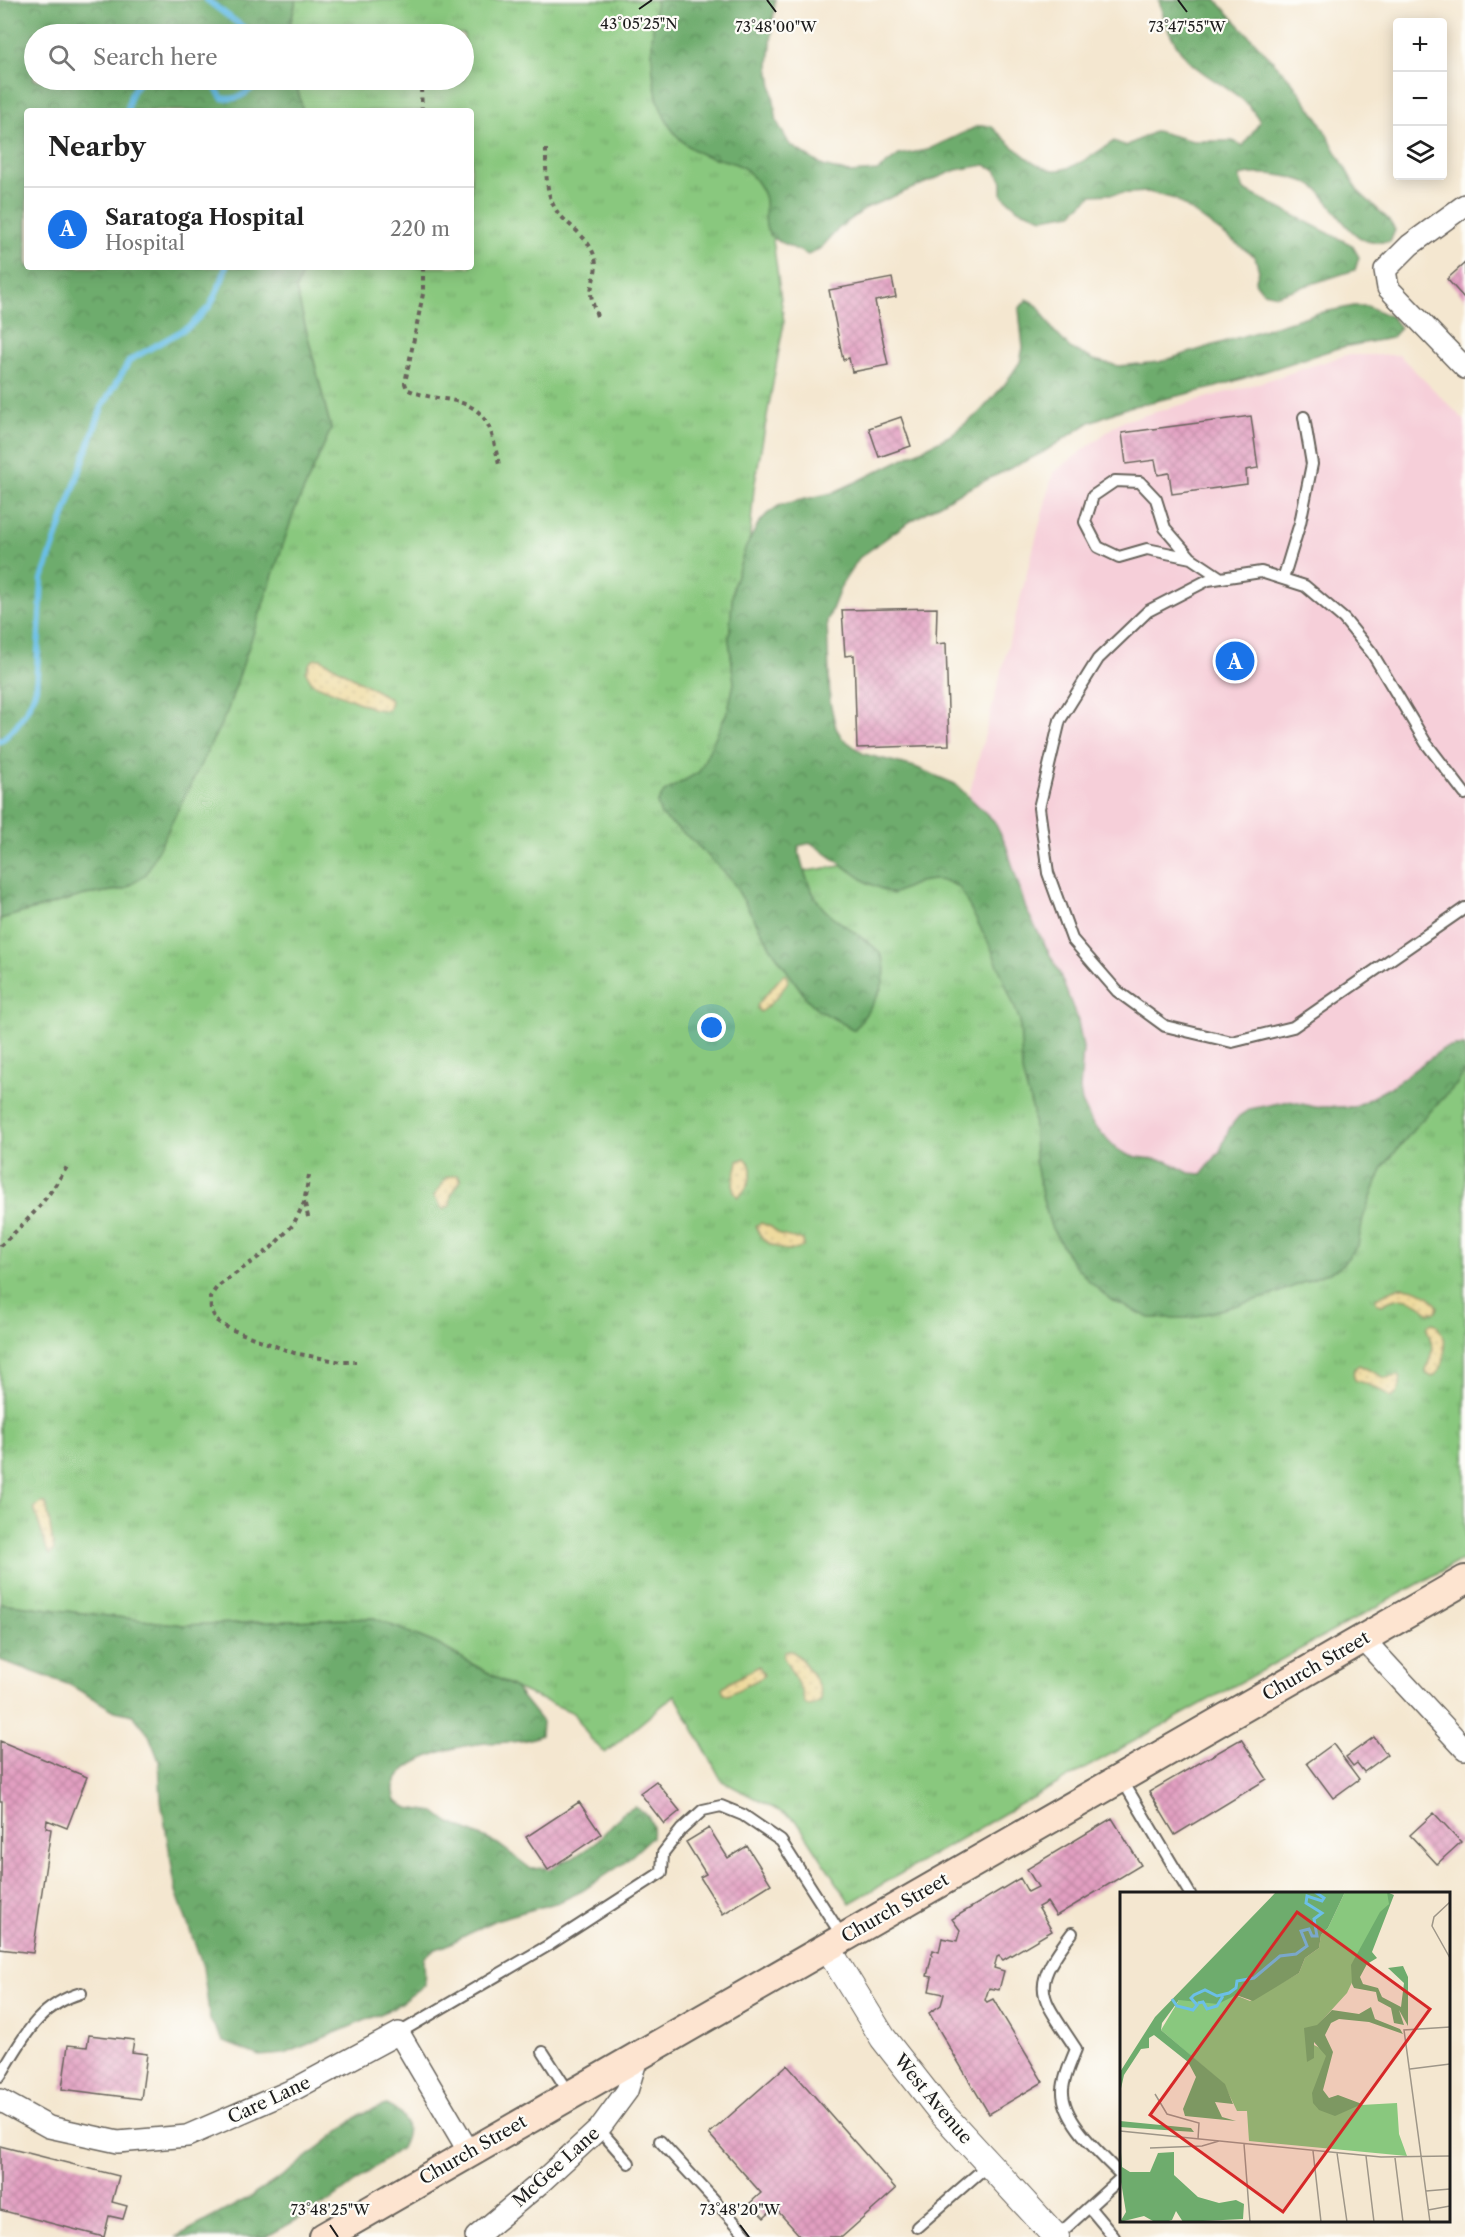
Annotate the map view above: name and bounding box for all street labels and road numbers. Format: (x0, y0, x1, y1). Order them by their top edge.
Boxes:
street label: Church Street (1258, 1626, 1374, 1706)
street label: Church Street (837, 1868, 953, 1948)
street label: West Avenue (888, 2049, 977, 2148)
street label: Care Lane (224, 2071, 314, 2129)
street label: Church Street (415, 2110, 531, 2190)
street label: McGee Lane (508, 2122, 604, 2212)

